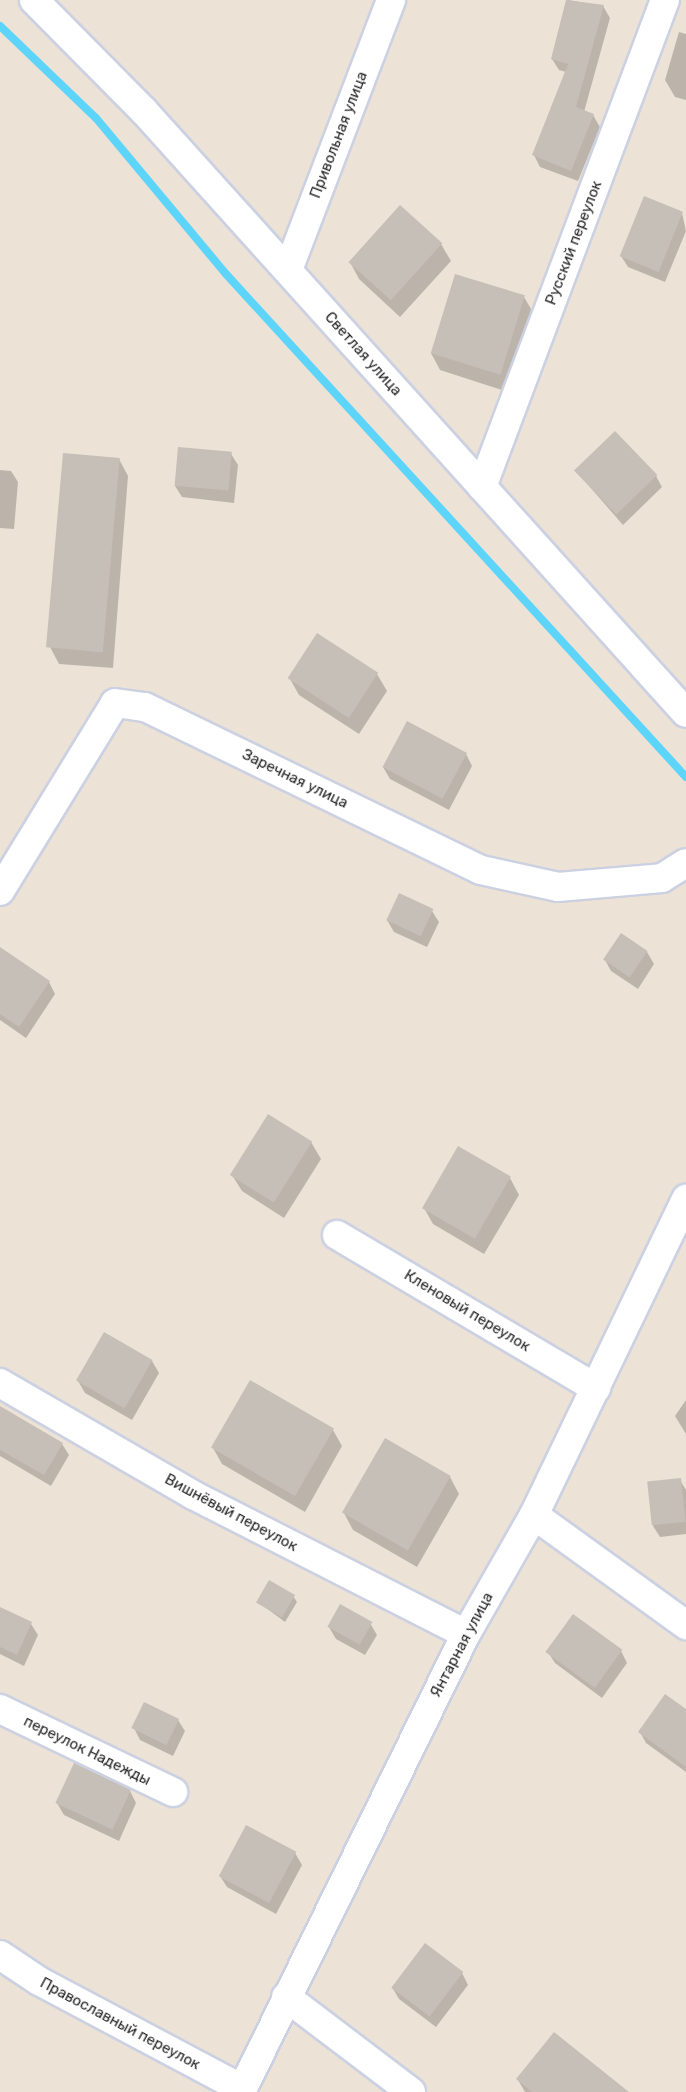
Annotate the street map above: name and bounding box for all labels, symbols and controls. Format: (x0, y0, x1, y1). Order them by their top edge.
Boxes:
street label: Привольная улица (307, 69, 371, 201)
street label: Русский переулок (542, 178, 606, 308)
street label: Светлая улица (321, 308, 405, 400)
street label: Заречная улица (239, 746, 351, 812)
street label: Кленовый переулок (401, 1266, 533, 1356)
street label: Вишнёвый переулок (162, 1470, 300, 1556)
street label: Янтарная улица (427, 1589, 497, 1701)
street label: переулок Надежды (21, 1712, 153, 1790)
street label: Православный переулок (37, 1974, 203, 2074)

